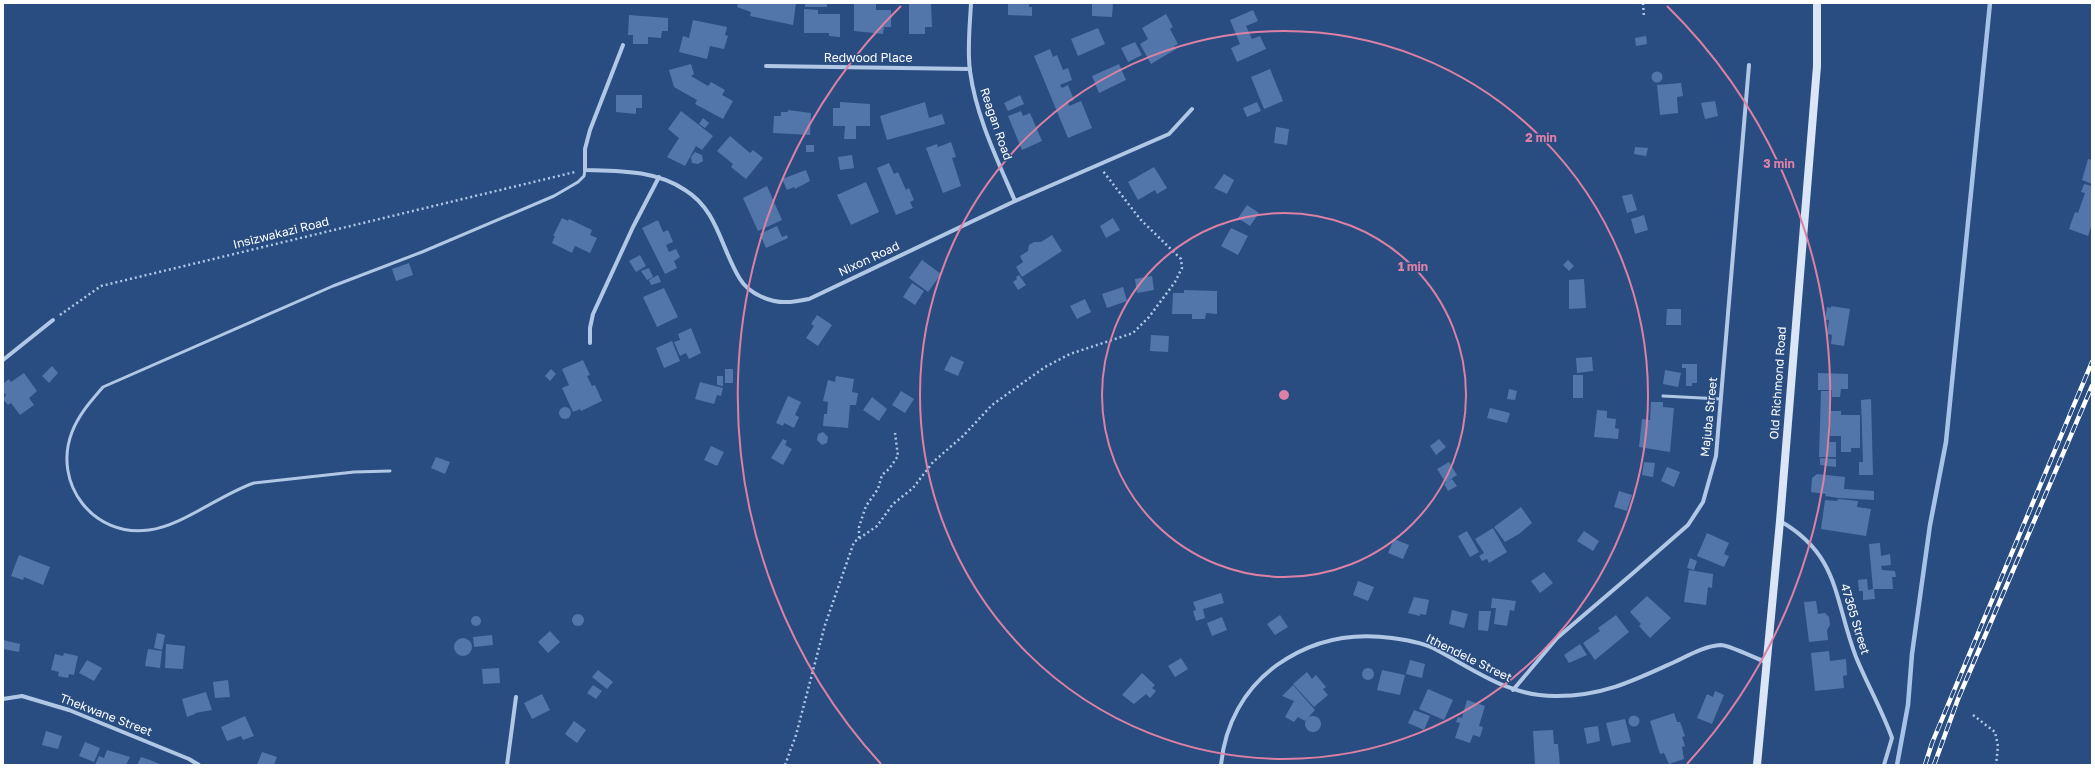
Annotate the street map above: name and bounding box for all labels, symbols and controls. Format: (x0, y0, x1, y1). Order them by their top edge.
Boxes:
street label: Redwood Place (824, 50, 912, 65)
street label: Reagan Road (977, 86, 1016, 162)
text: 2 min (1525, 130, 1557, 145)
text: 3 min (1763, 156, 1795, 171)
street label: Insizwakazi Road (231, 213, 330, 252)
street label: Nixon Road (836, 238, 902, 279)
text: 1 min (1398, 259, 1428, 274)
street label: Old Richmond Road (1766, 326, 1789, 440)
street label: Majuba Street (1697, 376, 1720, 458)
centre of rings (1277, 388, 1291, 402)
street label: 47365 Street (1838, 582, 1873, 656)
street label: Ithendele Street (1424, 630, 1515, 685)
street label: Thekwane Street (58, 690, 155, 739)

